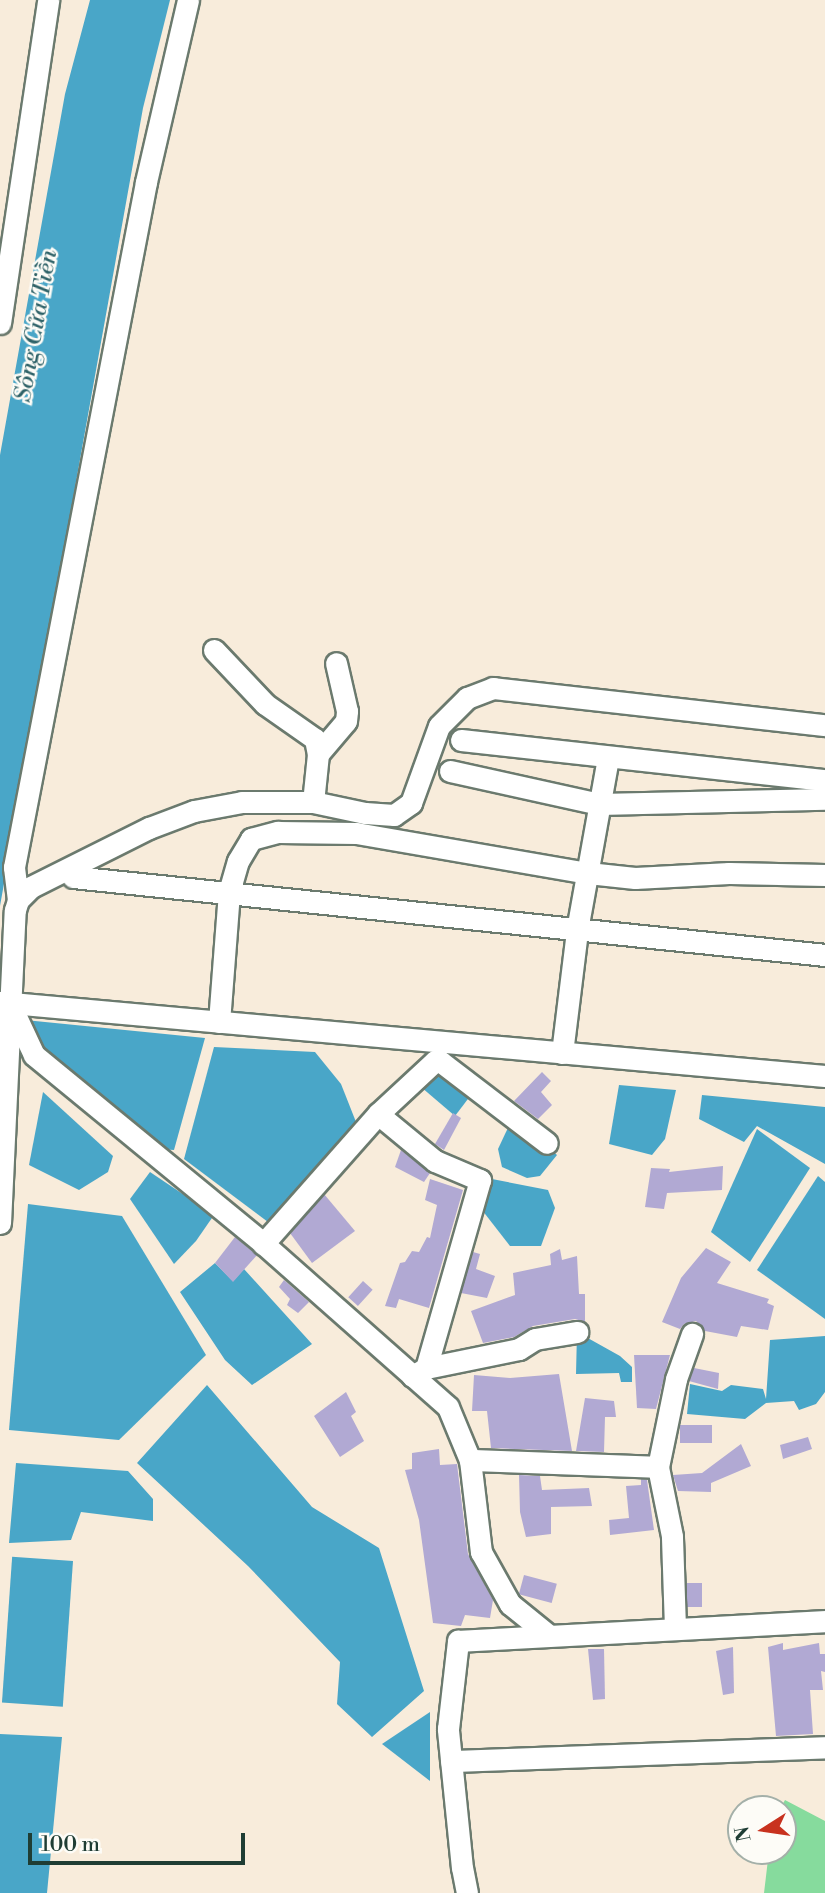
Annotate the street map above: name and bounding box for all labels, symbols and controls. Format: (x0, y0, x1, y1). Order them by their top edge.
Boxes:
water label: Sông Cửa Tiền (9, 248, 65, 404)
north arrow (727, 1795, 797, 1865)
scale bar (32, 1820, 248, 1864)
text: N (730, 1824, 757, 1844)
text: 100 m (41, 1832, 100, 1858)

